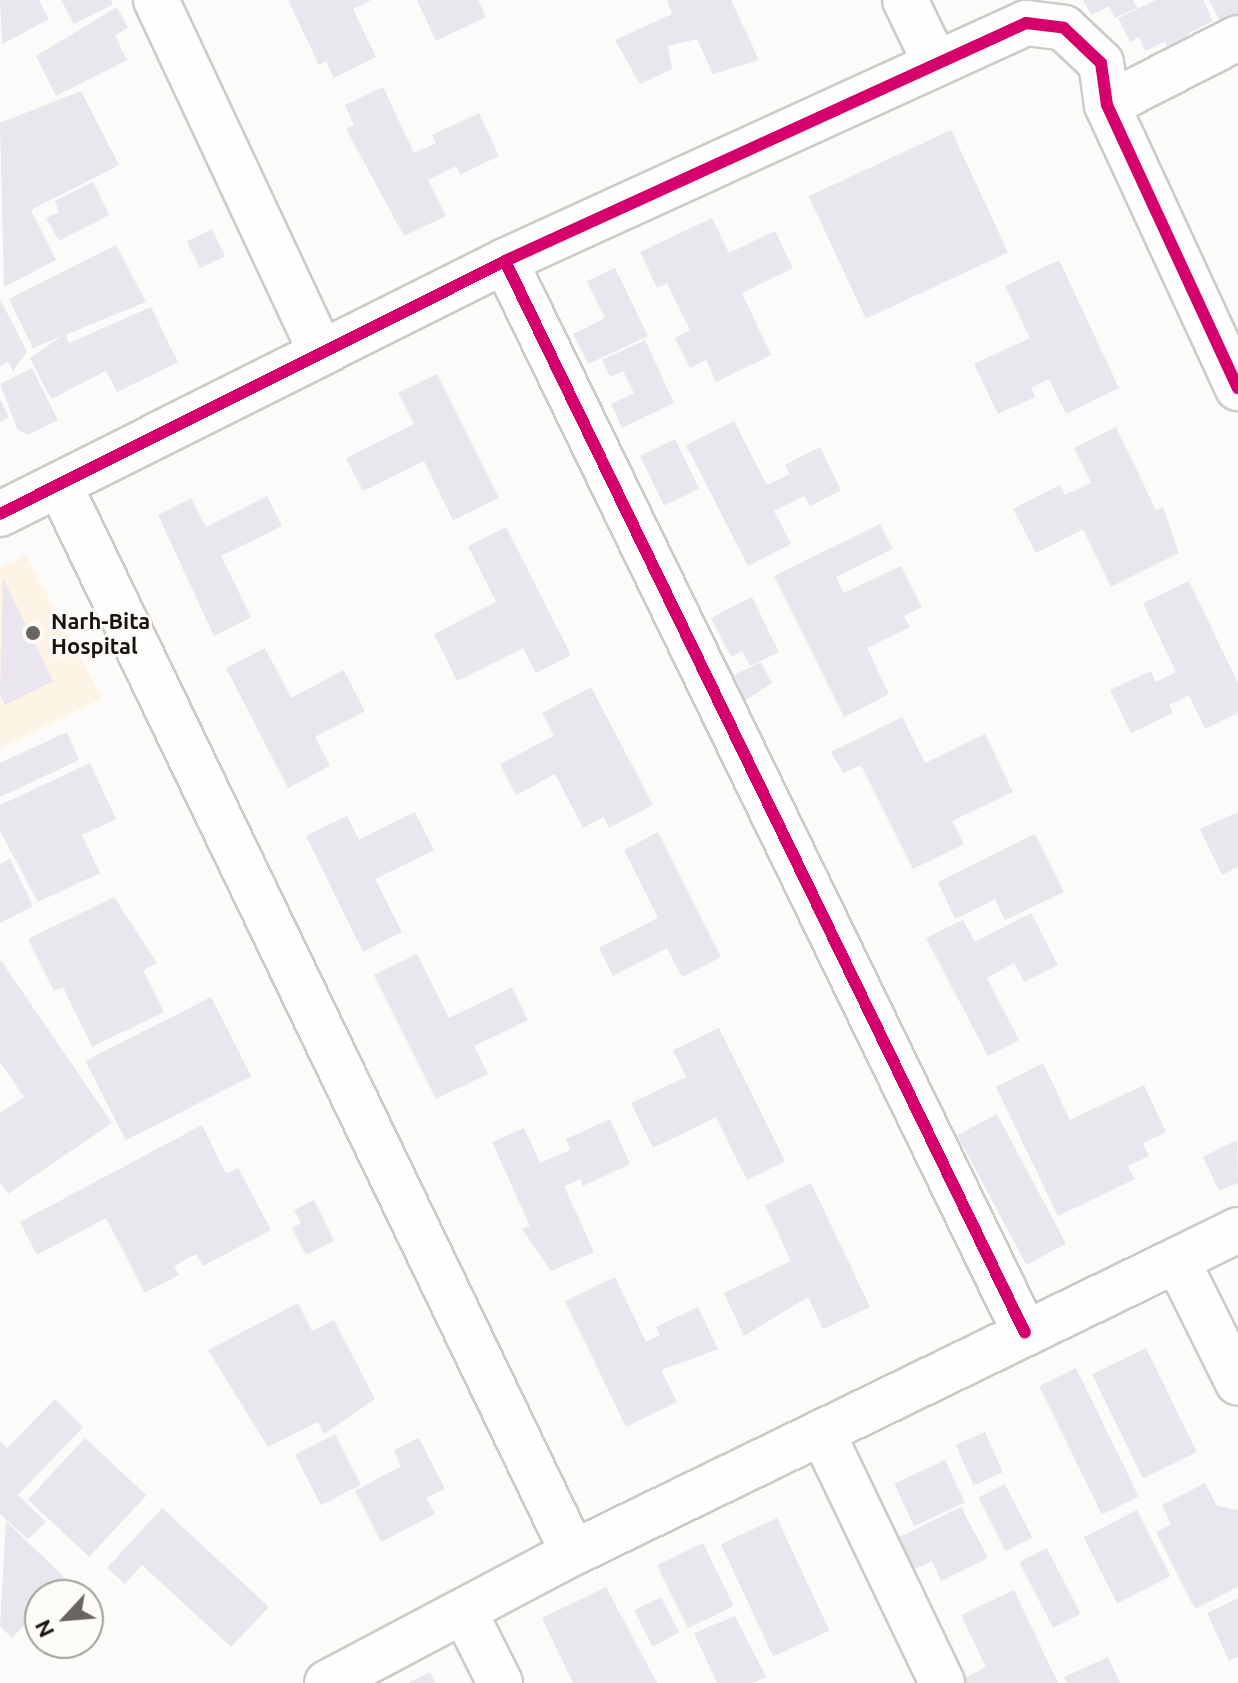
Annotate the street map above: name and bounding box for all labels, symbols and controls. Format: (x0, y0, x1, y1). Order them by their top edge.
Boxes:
place label: Narh-Bita Hospital (51, 607, 150, 658)
marker: Narh-Bita Hospital (22, 622, 44, 644)
north arrow (24, 1579, 104, 1659)
text: N (29, 1616, 59, 1642)

